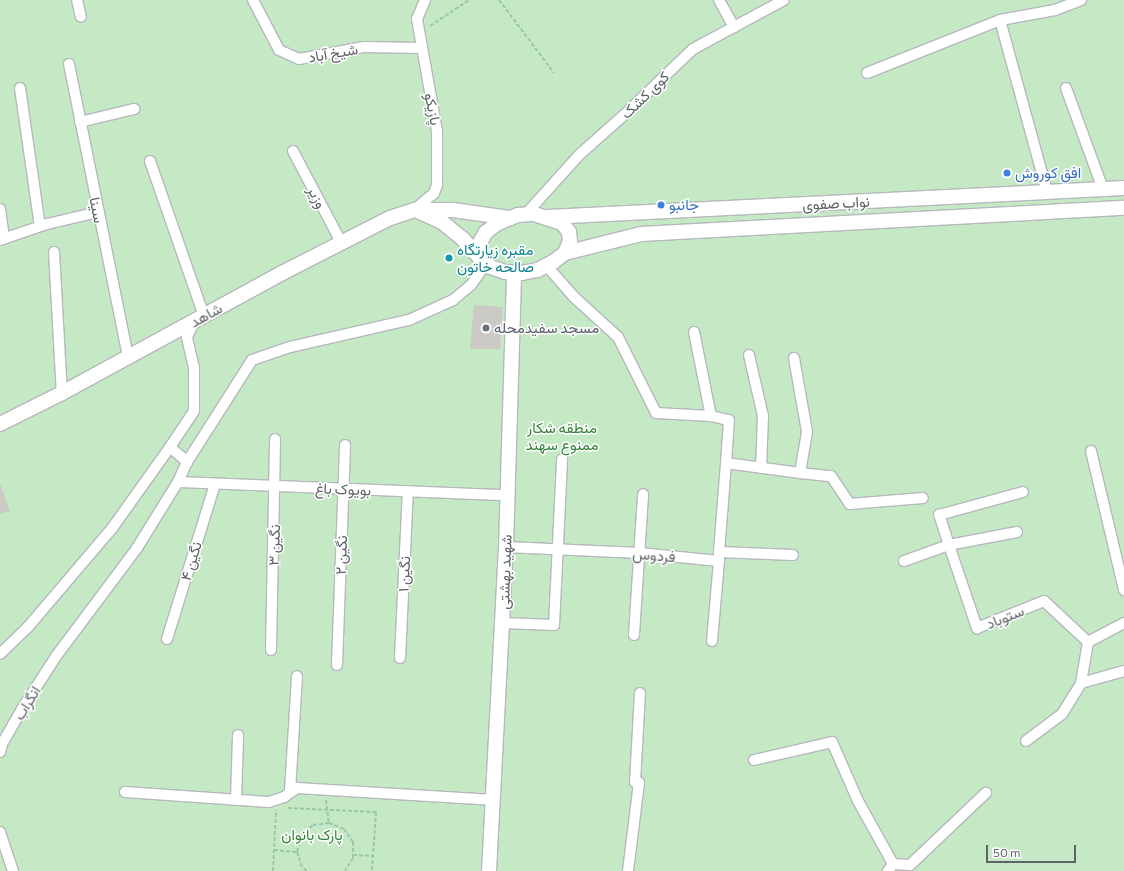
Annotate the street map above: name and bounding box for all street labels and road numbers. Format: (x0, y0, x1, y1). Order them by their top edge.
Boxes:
street label: شیخ آباد (307, 40, 359, 66)
street label: کوی کشک (617, 68, 673, 122)
street label: پازیکو (421, 91, 445, 127)
street label: وزیر (304, 183, 330, 211)
street label: نواب صفوی (802, 192, 870, 214)
street label: سینا (86, 195, 108, 225)
street label: شاهد (187, 299, 225, 331)
street label: بویوک باغ (315, 479, 371, 499)
street label: نگین ۳ (264, 524, 284, 566)
street label: شهید بهشتی (495, 534, 515, 610)
street label: نگین ۲ (331, 535, 351, 575)
street label: نگین ۴ (177, 539, 205, 583)
street label: فردوس (632, 544, 676, 566)
street label: نگین ۱ (394, 556, 414, 592)
street label: ستوباد (983, 601, 1027, 633)
street label: انگراب (10, 683, 44, 723)

